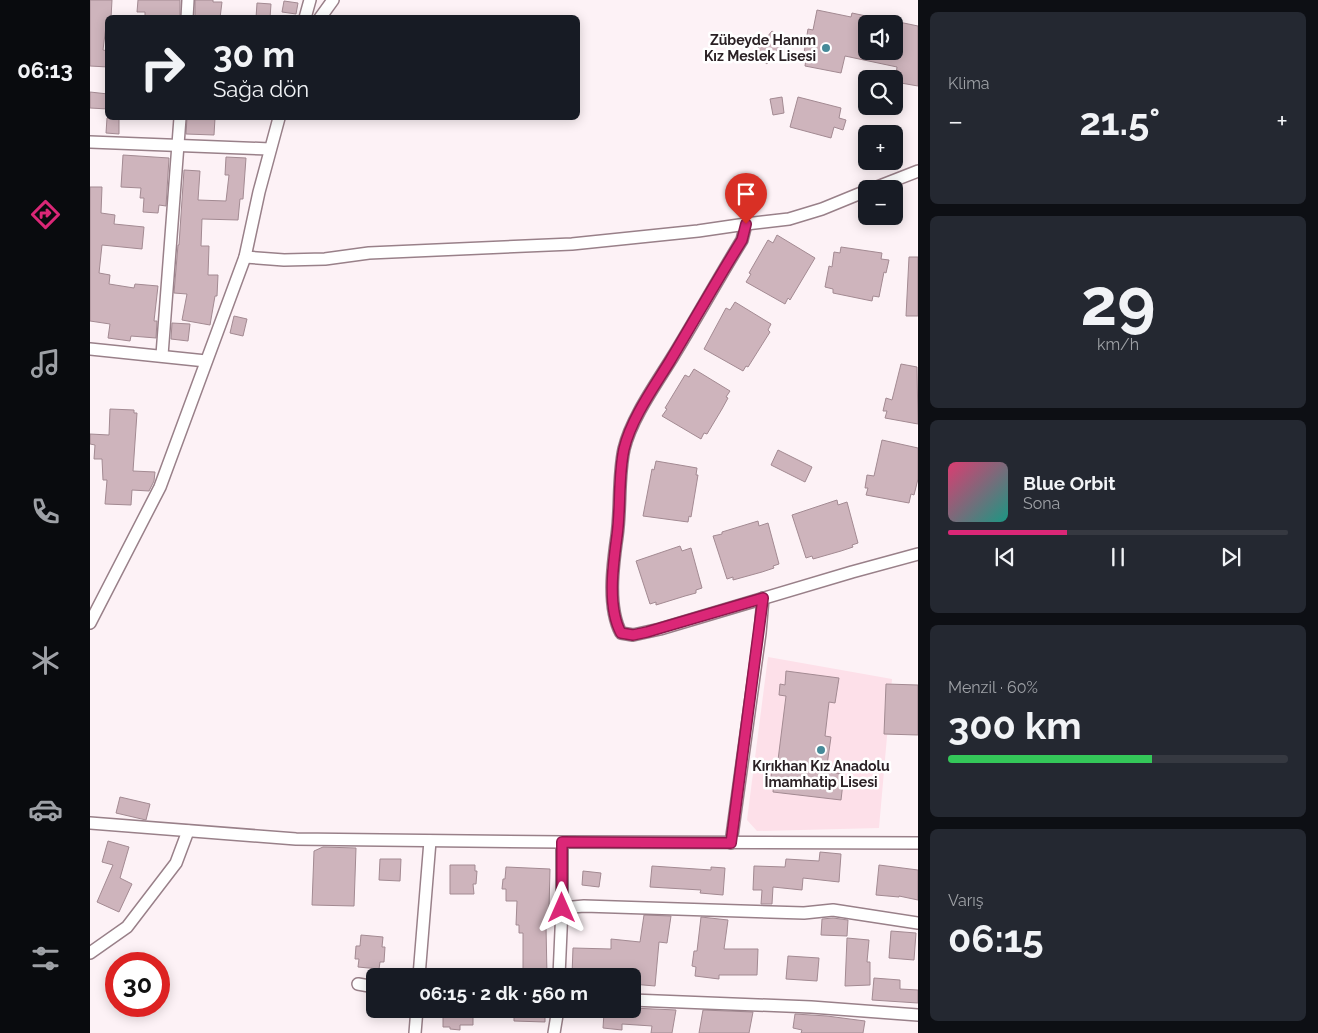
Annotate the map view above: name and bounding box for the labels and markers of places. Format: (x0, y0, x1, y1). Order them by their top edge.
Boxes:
place label: Zübeyde Hanım Kız Meslek Lisesi (704, 32, 816, 64)
marker: Zübeyde Hanım Kız Meslek Lisesi (820, 42, 832, 54)
pin (725, 173, 767, 224)
marker: Kırıkhan Kız Anadolu İmamhatip Lisesi (815, 744, 827, 756)
place label: Kırıkhan Kız Anadolu İmamhatip Lisesi (752, 758, 890, 790)

